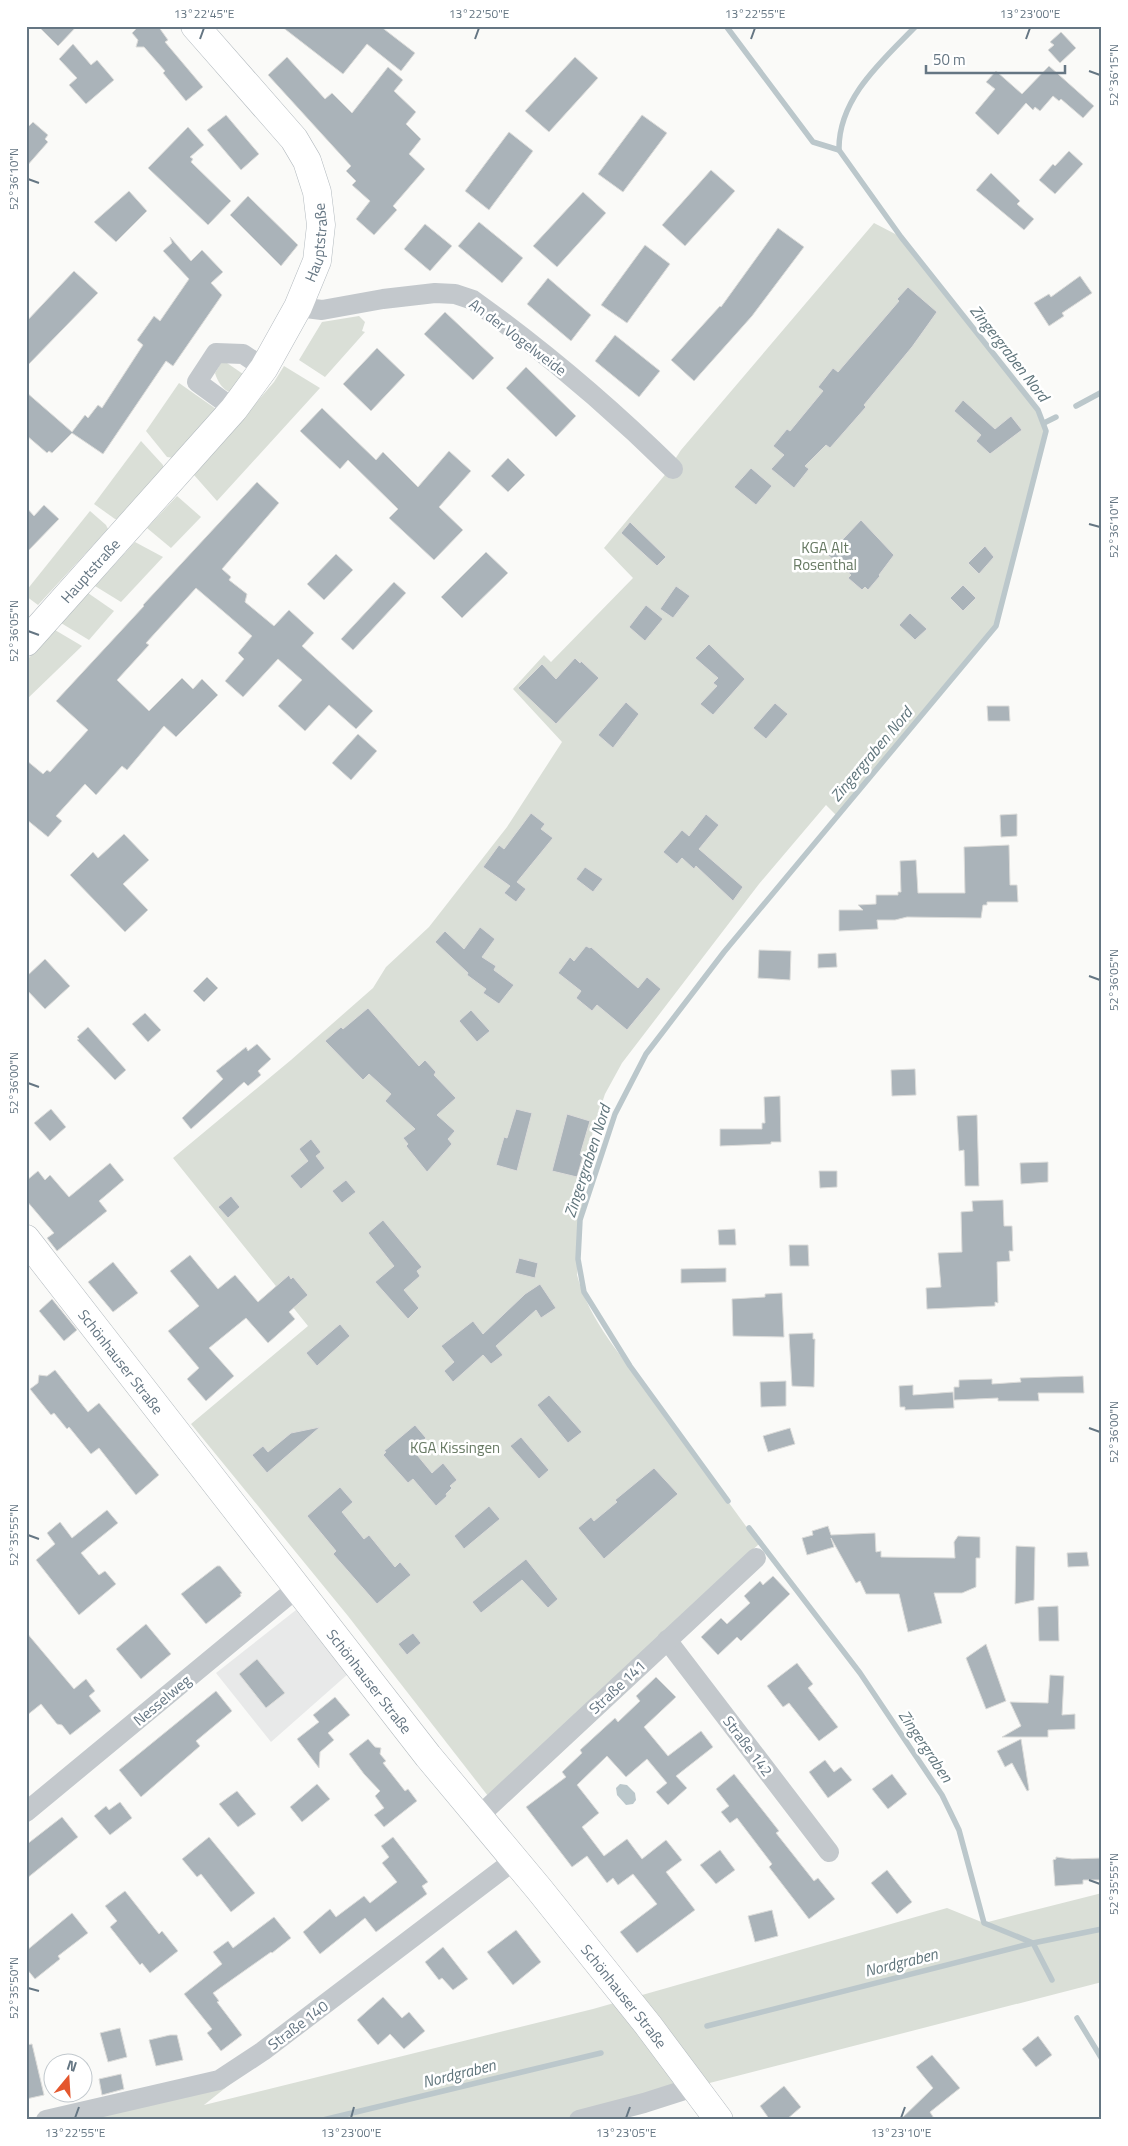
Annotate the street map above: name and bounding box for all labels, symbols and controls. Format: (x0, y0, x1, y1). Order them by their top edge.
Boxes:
text: 13°22'45"E (174, 4, 235, 23)
text: 13°22'50"E (449, 4, 510, 23)
text: 13°22'55"E (725, 4, 786, 23)
text: 13°23'00"E (1000, 4, 1061, 23)
scale bar (926, 42, 1064, 74)
text: 52°36'15"N (1104, 44, 1123, 106)
text: 50 m (933, 48, 966, 71)
text: 52°36'10"N (4, 148, 23, 210)
street label: Hauptstraße (298, 202, 333, 285)
street label: An der Vogelweide (464, 293, 572, 381)
water label: Zingergraben Nord (965, 300, 1057, 408)
text: 52°36'10"N (1104, 496, 1123, 558)
street label: Hauptstraße (55, 533, 125, 608)
park label: KGA Alt Rosenthal (793, 536, 857, 576)
text: 52°36'05"N (4, 600, 23, 662)
water label: Zingergraben Nord (824, 700, 919, 807)
text: 52°36'05"N (1104, 949, 1123, 1011)
text: 52°36'00"N (4, 1052, 23, 1114)
water label: Zingergraben Nord (558, 1100, 617, 1220)
street label: Schönhauser Straße (73, 1304, 169, 1419)
text: 52°36'00"N (1104, 1401, 1123, 1463)
park label: KGA Kissingen (410, 1436, 500, 1459)
text: 52°35'55"N (4, 1504, 23, 1566)
street label: Schönhauser Straße (322, 1624, 418, 1738)
street label: Straße 141 (583, 1654, 651, 1720)
street label: Nesselweg (128, 1669, 196, 1731)
water label: Zingergraben (893, 1705, 960, 1788)
street label: Straße 142 (718, 1711, 778, 1781)
text: 52°35'55"N (1104, 1853, 1123, 1915)
street label: Schönhauser Straße (576, 1939, 673, 2053)
water label: Nordgraben (862, 1941, 941, 1983)
text: 52°35'50"N (4, 1957, 23, 2019)
street label: Straße 140 (263, 1995, 333, 2055)
water label: Nordgraben (420, 2052, 499, 2094)
north arrow (42, 2054, 92, 2104)
text: N (64, 2054, 80, 2077)
text: 13°22'55"E (45, 2123, 106, 2142)
text: 13°23'00"E (321, 2123, 382, 2142)
text: 13°23'05"E (596, 2123, 657, 2142)
text: 13°23'10"E (871, 2123, 932, 2142)

